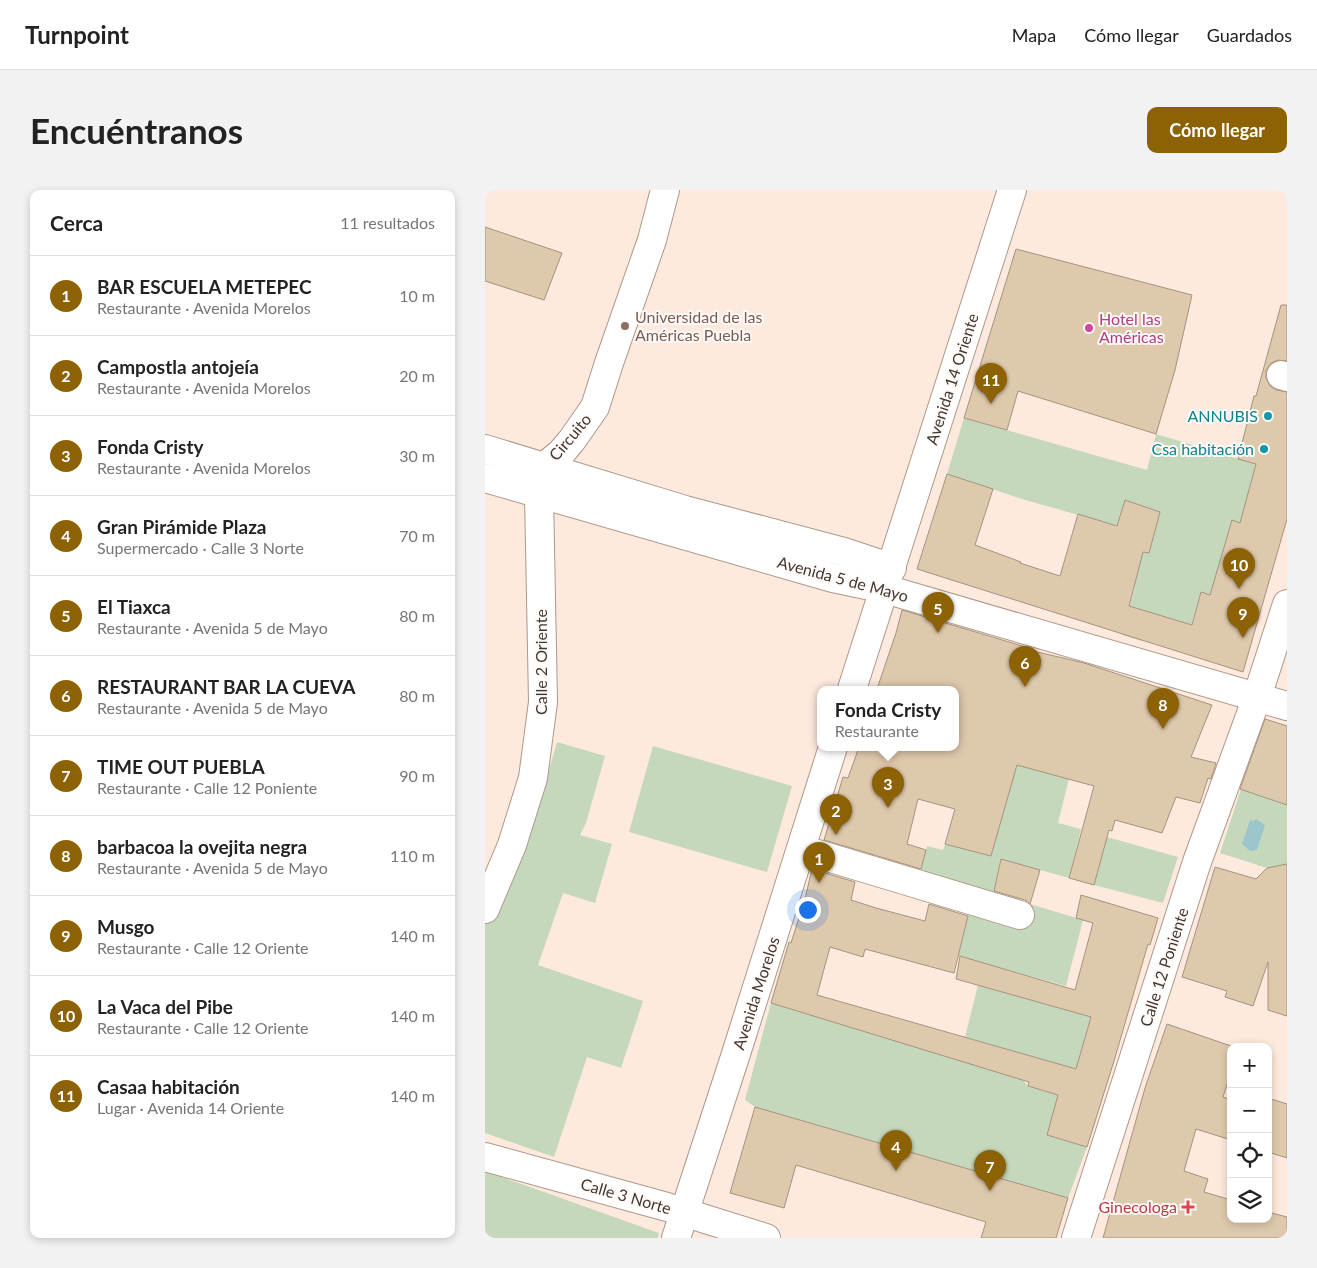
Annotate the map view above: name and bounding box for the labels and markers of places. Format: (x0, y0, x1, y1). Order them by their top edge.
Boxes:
place label: Universidad de las Américas Puebla (635, 307, 763, 344)
place label: Hotel las Américas (1099, 309, 1164, 346)
marker: Universidad de las Américas Puebla (619, 320, 631, 332)
marker: Hotel las Américas (1083, 322, 1095, 334)
pin: 11 (975, 363, 1007, 404)
place label: ANNUBIS (1187, 406, 1258, 425)
marker: ANNUBIS (1262, 410, 1274, 422)
place label: Csa habitación (1151, 439, 1254, 458)
marker: Csa habitación (1258, 443, 1270, 455)
pin: 10 (1223, 548, 1255, 589)
pin: 5 (922, 592, 954, 633)
pin: 9 (1227, 597, 1259, 638)
pin: 6 (1009, 646, 1041, 687)
pin: 8 (1147, 688, 1179, 729)
pin: 3 (872, 767, 904, 808)
pin: 2 (820, 794, 852, 835)
pin: 1 (803, 842, 835, 883)
pin: 4 (880, 1130, 912, 1171)
pin: 7 (974, 1150, 1006, 1191)
place label: Ginecologa (1099, 1197, 1177, 1216)
marker: Ginecologa (1181, 1200, 1195, 1214)

